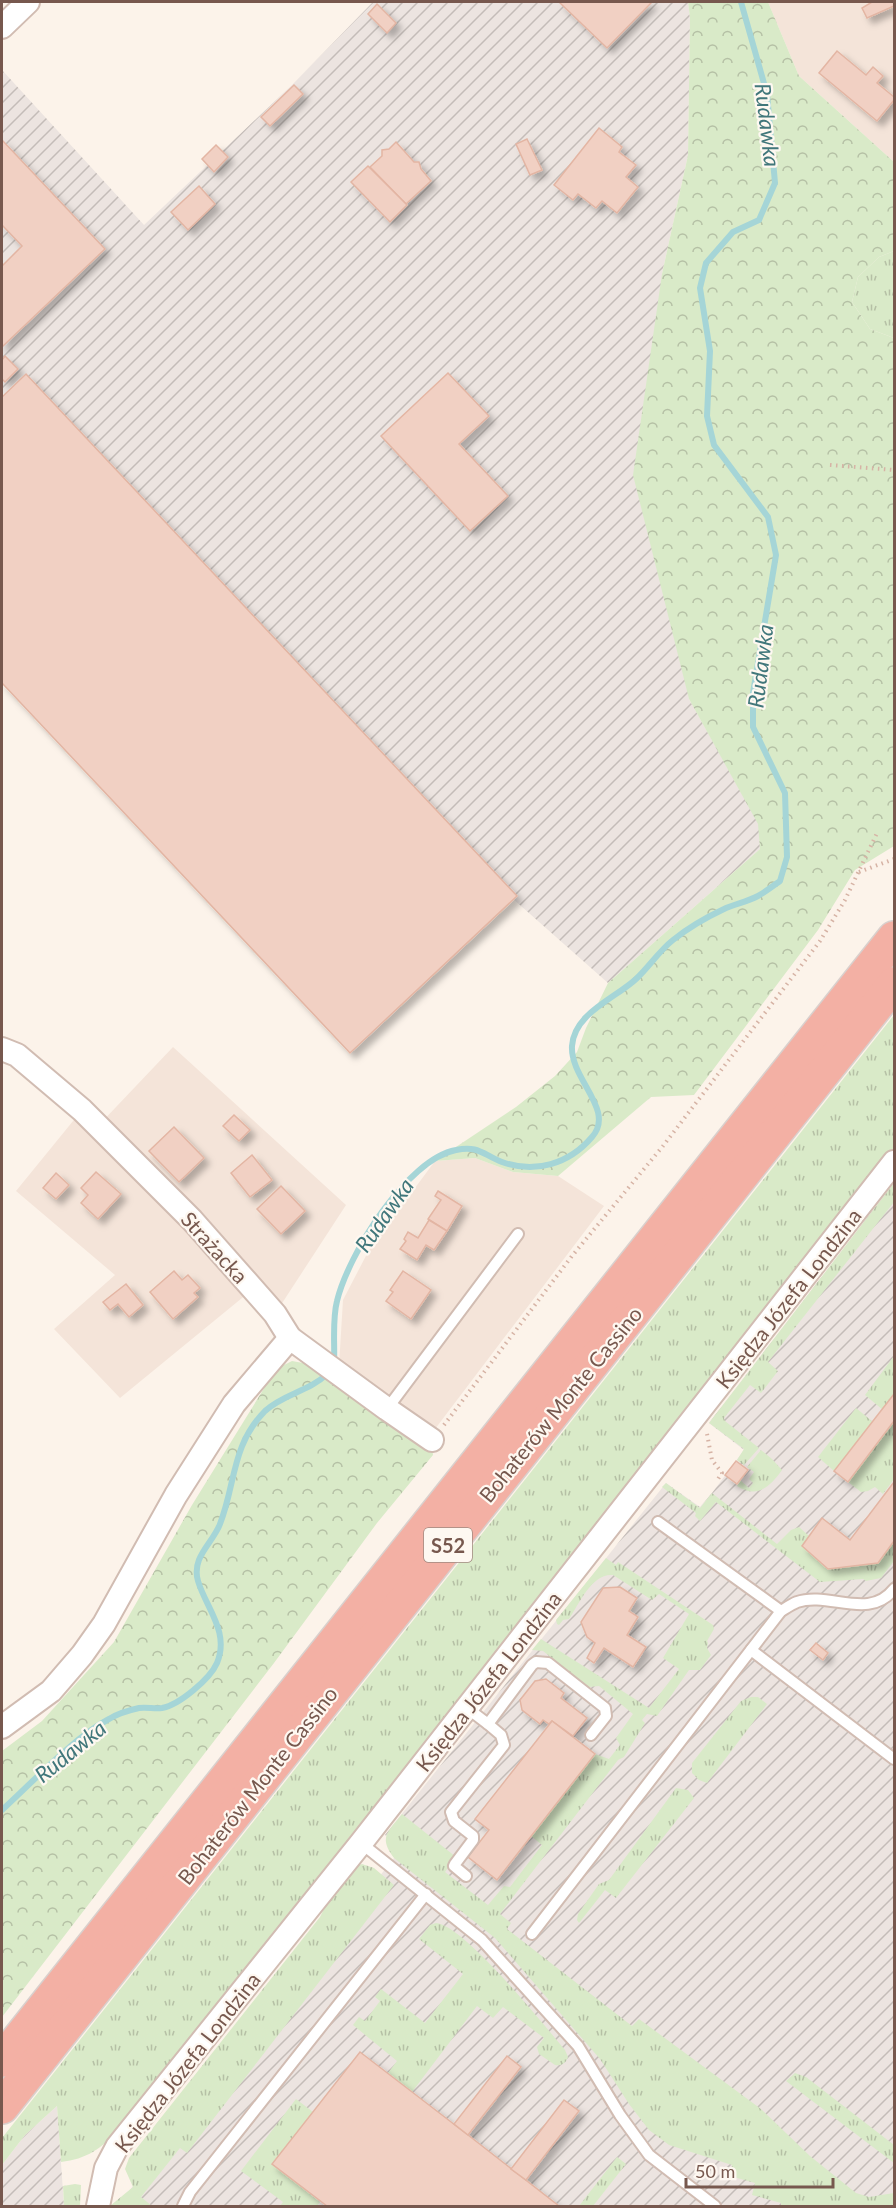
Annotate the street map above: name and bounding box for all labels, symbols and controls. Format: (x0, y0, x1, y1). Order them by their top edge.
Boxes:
water label: Rudawka (749, 82, 787, 168)
water label: Rudawka (741, 623, 779, 709)
water label: Rudawka (349, 1173, 419, 1257)
street label: Księdza Józefa Londzina (710, 1203, 866, 1393)
street label: Strażacka (176, 1206, 254, 1288)
street label: Bohaterów Monte Cassino (473, 1301, 647, 1507)
road number: S52 (424, 1528, 472, 1562)
street label: Księdza Józefa Londzina (410, 1586, 566, 1776)
street label: Bohaterów Monte Cassino (172, 1681, 342, 1889)
water label: Rudawka (29, 1714, 111, 1788)
street label: Księdza Józefa Londzina (109, 1967, 265, 2157)
scale bar (686, 2151, 833, 2189)
text: 50 m (695, 2160, 735, 2182)

